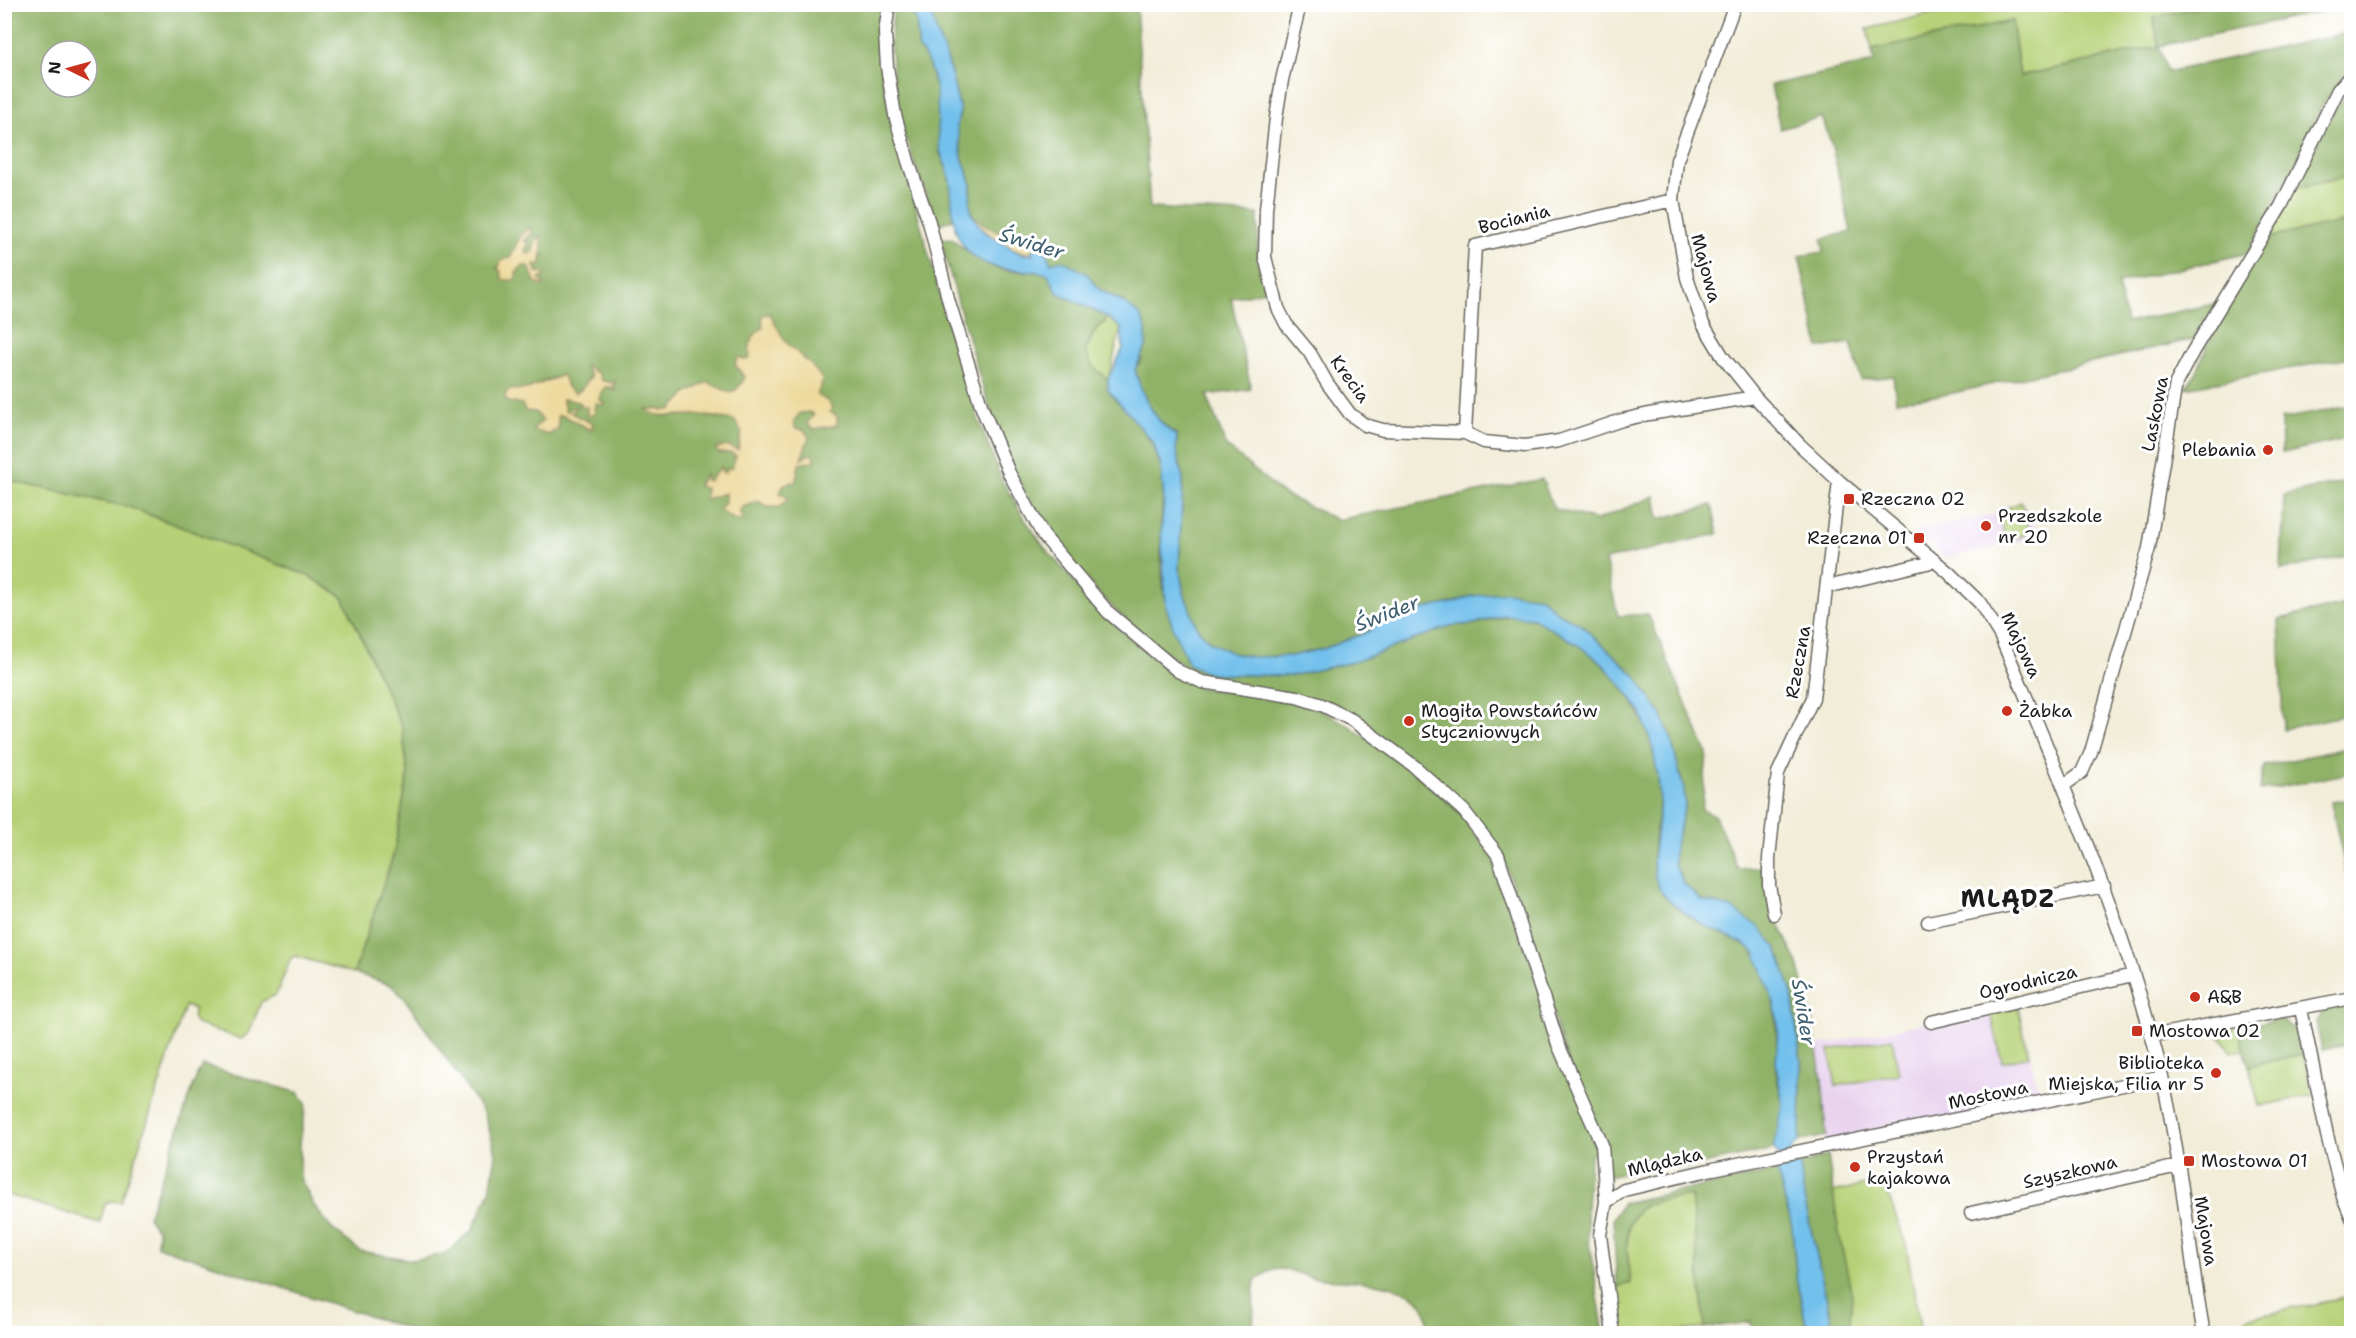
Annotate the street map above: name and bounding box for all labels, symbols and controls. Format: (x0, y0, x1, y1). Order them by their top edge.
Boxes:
north arrow (39, 39, 99, 99)
text: N (44, 61, 66, 75)
street label: Bociania (1476, 199, 1552, 239)
water label: Świder (996, 221, 1068, 265)
street label: Majowa (1685, 231, 1727, 305)
street label: Krecia (1325, 351, 1375, 407)
street label: Laskowa (2136, 374, 2174, 454)
place label: Plebania (2182, 438, 2256, 462)
marker: Plebania (2261, 443, 2275, 457)
place label: Rzeczna 02 (1861, 487, 1965, 511)
marker: Rzeczna 02 (1842, 492, 1856, 506)
place label: Przedszkole nr 20 (1998, 504, 2102, 549)
marker: Przedszkole nr 20 (1979, 519, 1993, 533)
place label: Rzeczna 01 (1807, 526, 1907, 550)
marker: Rzeczna 01 (1912, 531, 1926, 545)
water label: Świder (1351, 589, 1423, 637)
street label: Majowa (1995, 608, 2047, 682)
street label: Rzeczna (1780, 624, 1816, 700)
place label: Mogiła Powstańców Styczniowych (1421, 699, 1598, 744)
place label: Żabka (2019, 699, 2072, 723)
marker: Żabka (2000, 704, 2014, 718)
marker: Mogiła Powstańców Styczniowych (1402, 714, 1416, 728)
district label: MLĄDZ (1961, 883, 2055, 915)
street label: Ogrodnicza (1977, 959, 2079, 1005)
water label: Świder (1786, 977, 1822, 1048)
place label: A&B (2207, 985, 2242, 1009)
marker: A&B (2188, 990, 2202, 1004)
place label: Mostowa 02 (2149, 1019, 2260, 1043)
marker: Mostowa 02 (2130, 1024, 2144, 1038)
place label: Biblioteka Miejska, Filia nr 5 (2048, 1051, 2204, 1096)
marker: Biblioteka Miejska, Filia nr 5 (2209, 1066, 2223, 1080)
street label: Mostowa (1946, 1075, 2030, 1115)
street label: Mlądzka (1625, 1142, 1705, 1182)
place label: Przystań kajakowa (1867, 1145, 1950, 1190)
place label: Mostowa 01 (2201, 1149, 2308, 1173)
street label: Szyszkowa (2021, 1150, 2119, 1194)
marker: Mostowa 01 (2182, 1154, 2196, 1168)
marker: Przystań kajakowa (1848, 1160, 1862, 1174)
street label: Majowa (2189, 1194, 2223, 1268)

